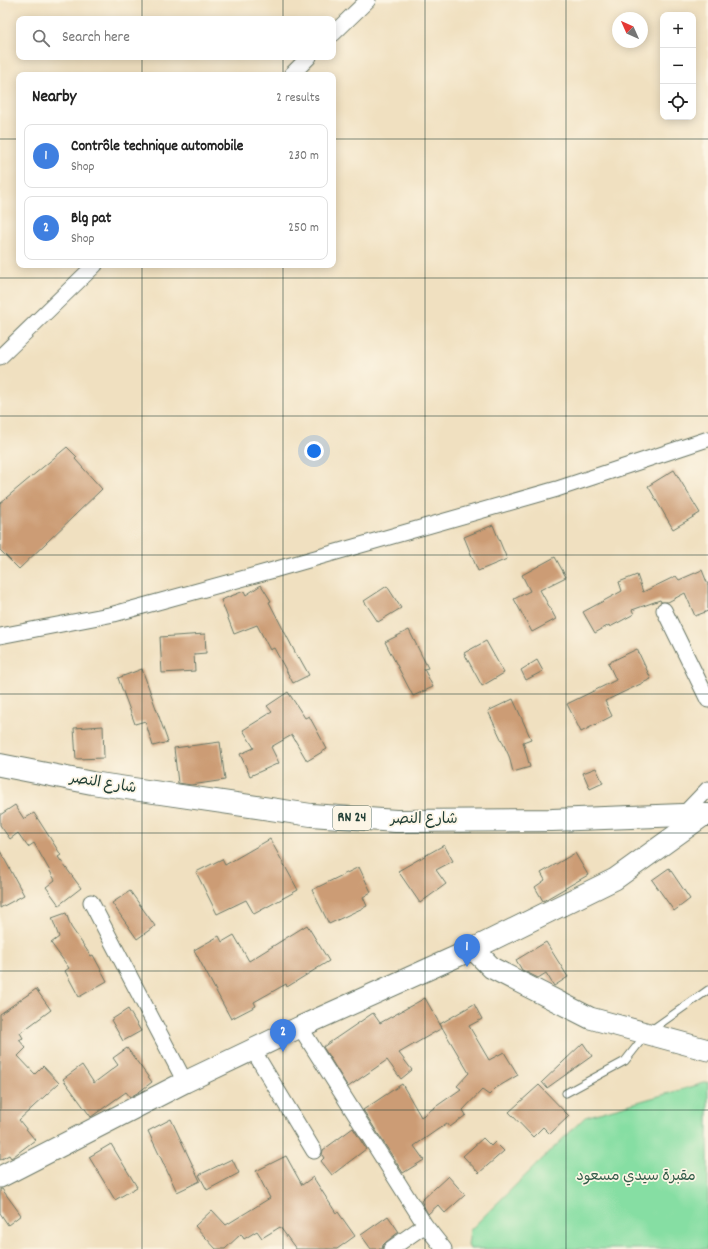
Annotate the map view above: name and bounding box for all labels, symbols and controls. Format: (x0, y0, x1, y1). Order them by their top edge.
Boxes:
north arrow (612, 12, 648, 48)
map controls (660, 12, 696, 120)
button: + (660, 12, 696, 48)
search box (16, 16, 336, 60)
icon: search (30, 27, 52, 49)
text: Search here (62, 27, 130, 49)
button: − (660, 48, 696, 84)
button: locate (660, 84, 696, 120)
text: Nearby (32, 86, 76, 110)
text: 2 results (276, 89, 320, 108)
text: Contrôle technique automobile (71, 136, 243, 158)
text: 1 (45, 147, 47, 166)
text: 230 m (289, 147, 319, 166)
text: Shop (71, 158, 94, 177)
text: Blg pat (71, 208, 111, 230)
text: 2 (43, 219, 49, 238)
text: 250 m (288, 219, 319, 238)
text: Shop (71, 230, 94, 249)
your location (304, 441, 324, 461)
street label: شارع النصر (66, 768, 138, 800)
road number: RN 24 (333, 806, 371, 830)
street label: شارع النصر (388, 809, 458, 831)
pin: 1 (454, 934, 480, 967)
pin: 2 (270, 1019, 296, 1052)
park label: مقبرة سيدي مسعود (576, 1166, 696, 1188)

